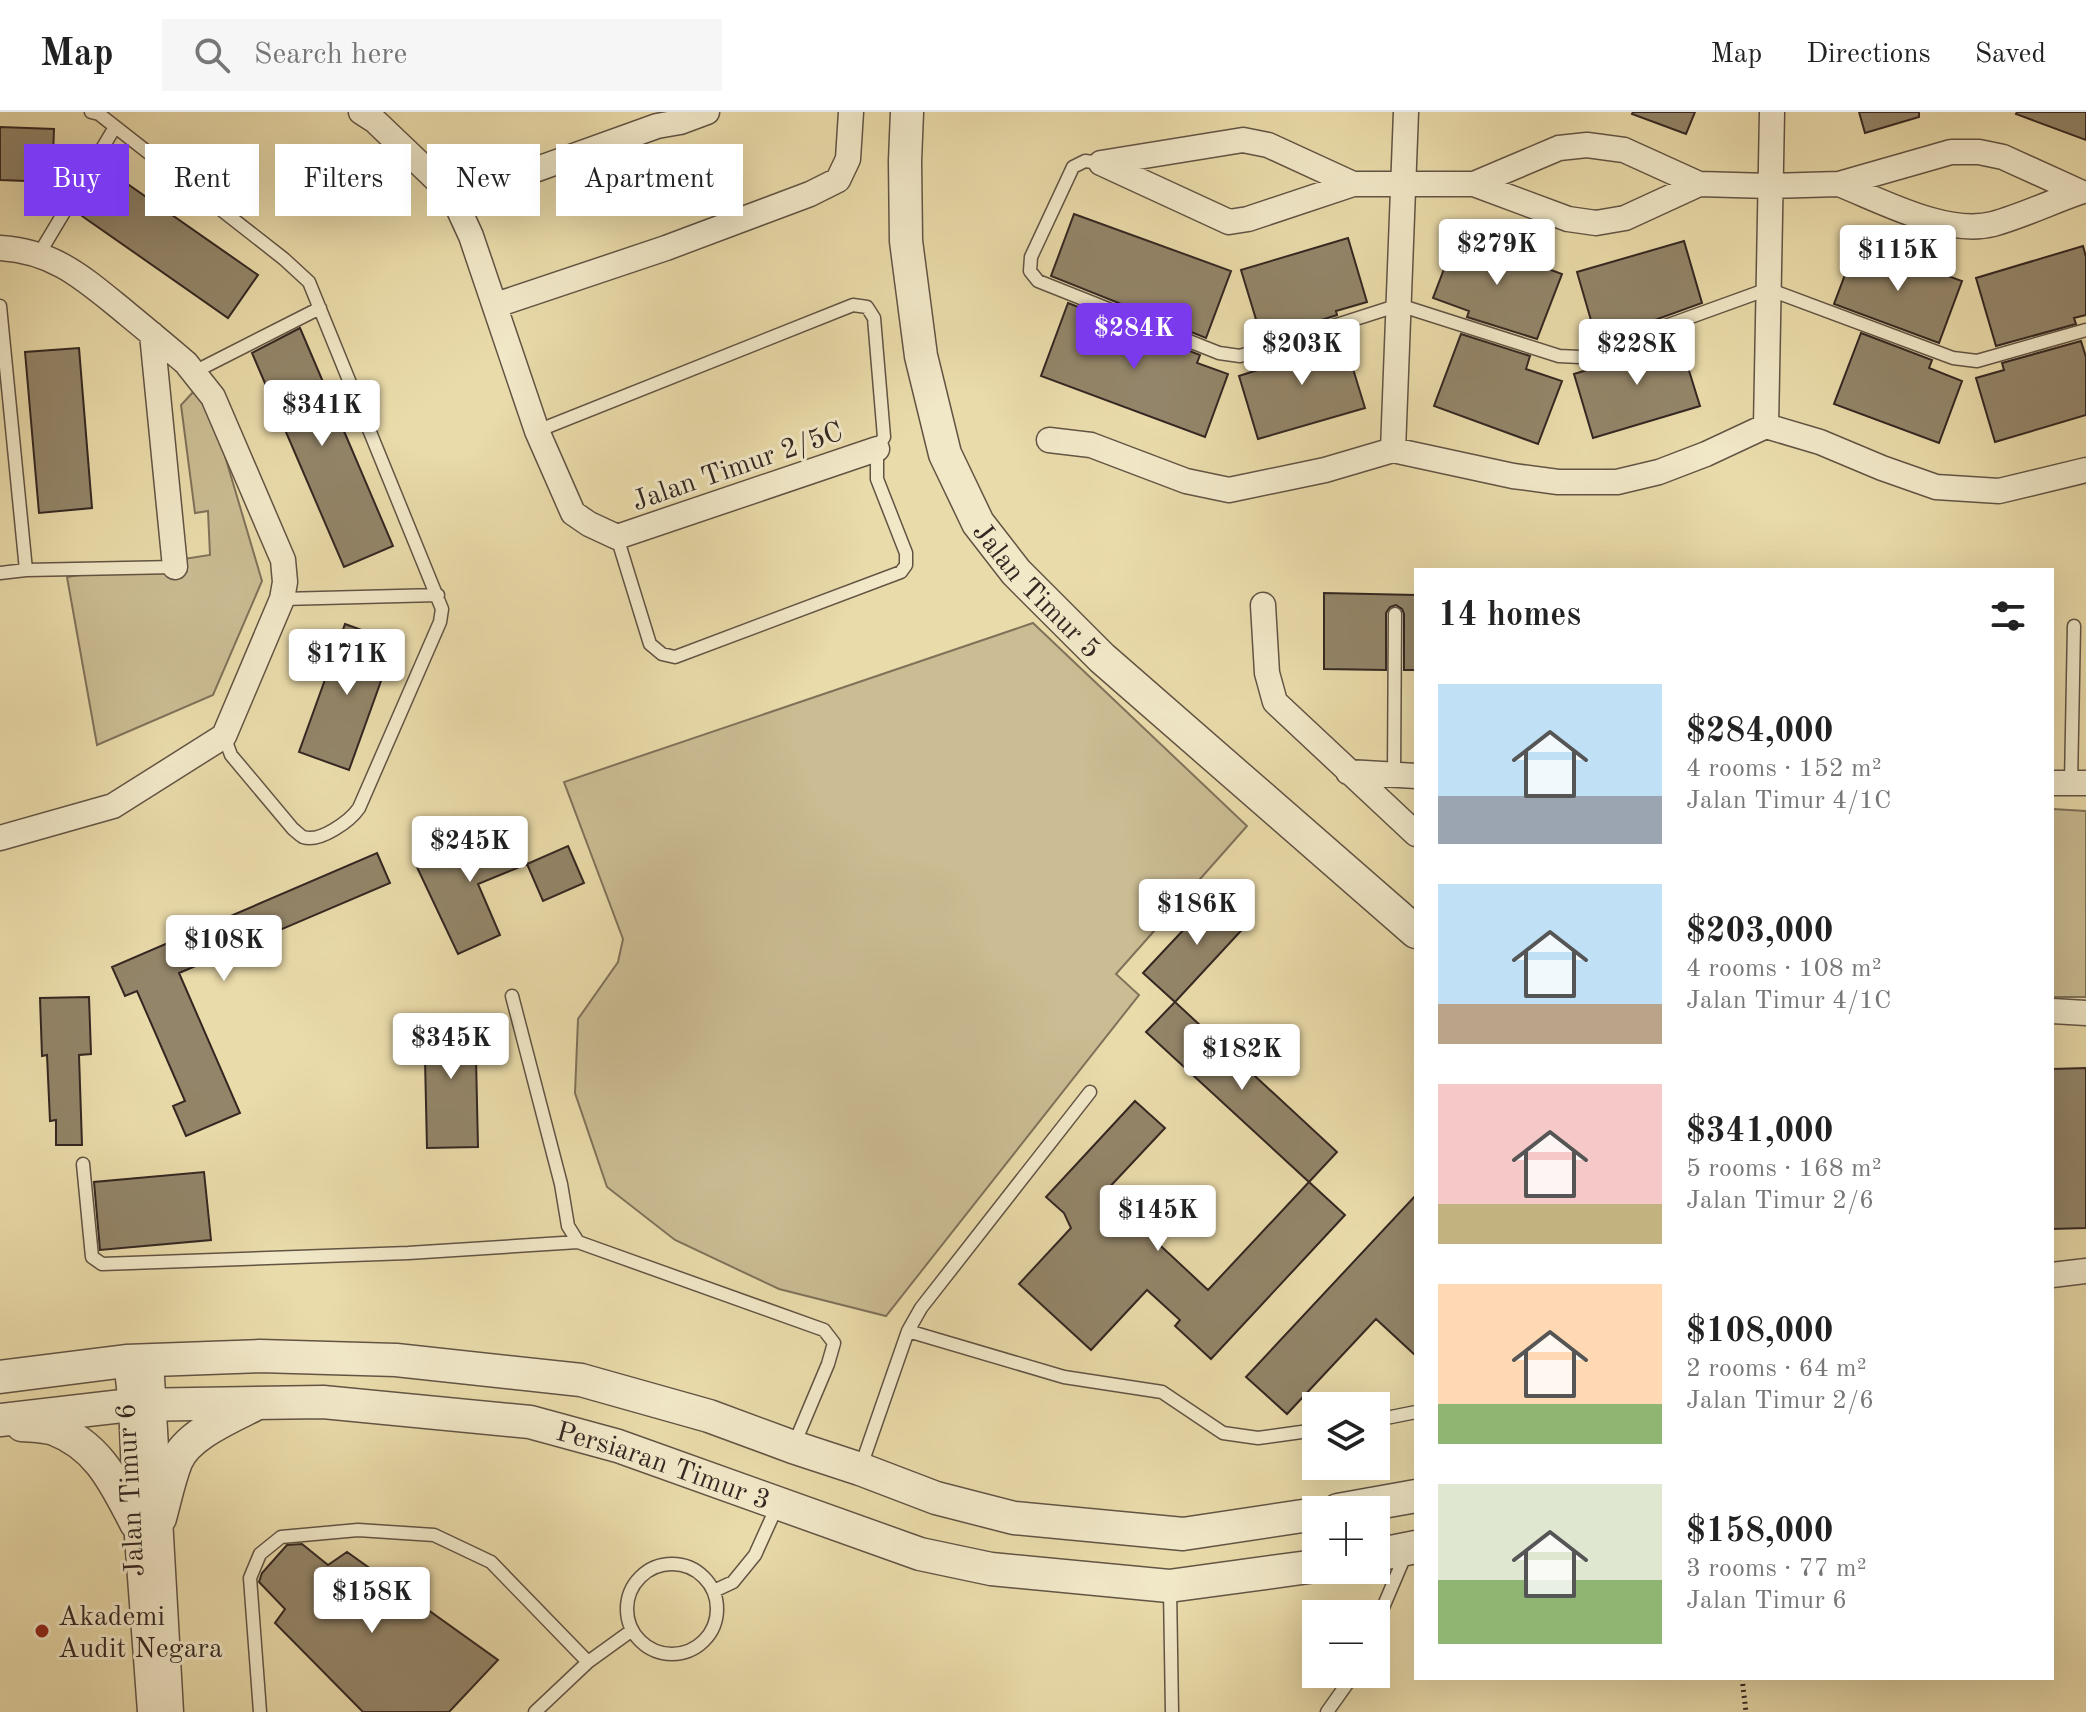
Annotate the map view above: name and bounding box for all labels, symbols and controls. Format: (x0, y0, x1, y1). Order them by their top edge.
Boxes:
search box (162, 19, 722, 91)
icon: search (190, 33, 234, 77)
text: Map (40, 36, 114, 74)
text: Search here (254, 40, 407, 70)
text: Map (1710, 41, 1762, 69)
text: Directions (1806, 41, 1931, 69)
text: Saved (1975, 41, 2046, 69)
chip: Buy (24, 144, 129, 216)
chip: Rent (145, 144, 259, 216)
chip: Filters (275, 144, 411, 216)
chip: New (427, 144, 540, 216)
chip: Apartment (556, 144, 743, 216)
pin: $279K (1441, 219, 1553, 287)
pin: $115K (1842, 225, 1954, 293)
text: $279K (1457, 232, 1537, 258)
text: $115K (1858, 238, 1938, 264)
pin: $284K (1078, 303, 1190, 371)
text: $284K (1094, 316, 1174, 342)
pin: $203K (1246, 319, 1358, 387)
pin: $228K (1581, 319, 1693, 387)
text: $203K (1262, 332, 1342, 358)
text: $228K (1597, 332, 1677, 358)
pin: $341K (266, 380, 378, 448)
text: $341K (282, 393, 362, 419)
street label: Jalan Timur 2/5C (629, 419, 847, 517)
street label: Jalan Timur 5 (966, 518, 1105, 665)
icon: filters (1986, 594, 2030, 638)
text: 14 homes (1438, 599, 1581, 633)
pin: $171K (291, 629, 403, 697)
text: $171K (307, 642, 387, 668)
text: $284,000 (1686, 715, 1834, 749)
icon: home (1502, 716, 1598, 812)
text: 4 rooms · 152 m² (1686, 756, 1882, 782)
text: Jalan Timur 4/1C (1686, 788, 1891, 814)
pin: $245K (414, 816, 526, 884)
text: $245K (430, 829, 510, 855)
pin: $186K (1141, 879, 1253, 947)
text: $186K (1157, 892, 1237, 918)
pin: $108K (168, 915, 280, 983)
text: $203,000 (1686, 915, 1834, 949)
icon: home (1502, 916, 1598, 1012)
text: $108K (184, 928, 264, 954)
text: 4 rooms · 108 m² (1686, 956, 1882, 982)
text: Jalan Timur 4/1C (1686, 988, 1891, 1014)
pin: $345K (395, 1013, 507, 1081)
pin: $182K (1186, 1024, 1298, 1092)
text: $345K (411, 1026, 491, 1052)
text: $182K (1202, 1037, 1282, 1063)
text: $341,000 (1686, 1115, 1834, 1149)
icon: home (1502, 1116, 1598, 1212)
text: 5 rooms · 168 m² (1686, 1156, 1882, 1182)
pin: $145K (1102, 1185, 1214, 1253)
text: Jalan Timur 2/6 (1686, 1188, 1874, 1214)
text: $145K (1118, 1198, 1198, 1224)
text: $108,000 (1686, 1315, 1834, 1349)
icon: home (1502, 1316, 1598, 1412)
text: 2 rooms · 64 m² (1686, 1356, 1867, 1382)
text: Jalan Timur 2/6 (1686, 1388, 1874, 1414)
map controls (1302, 1392, 1390, 1688)
button: layers (1302, 1392, 1390, 1480)
street label: Jalan Timur 6 (113, 1402, 151, 1577)
street label: Persiaran Timur 3 (553, 1419, 773, 1516)
button: + (1302, 1496, 1390, 1584)
text: $158,000 (1686, 1515, 1834, 1549)
icon: home (1502, 1516, 1598, 1612)
text: 3 rooms · 77 m² (1686, 1556, 1867, 1582)
pin: $158K (316, 1567, 428, 1635)
text: $158K (332, 1580, 412, 1606)
text: Jalan Timur 6 (1686, 1588, 1847, 1614)
button: − (1302, 1600, 1390, 1688)
place label: Akademi Audit Negara (58, 1604, 223, 1664)
marker: Akademi Audit Negara (33, 1622, 51, 1640)

